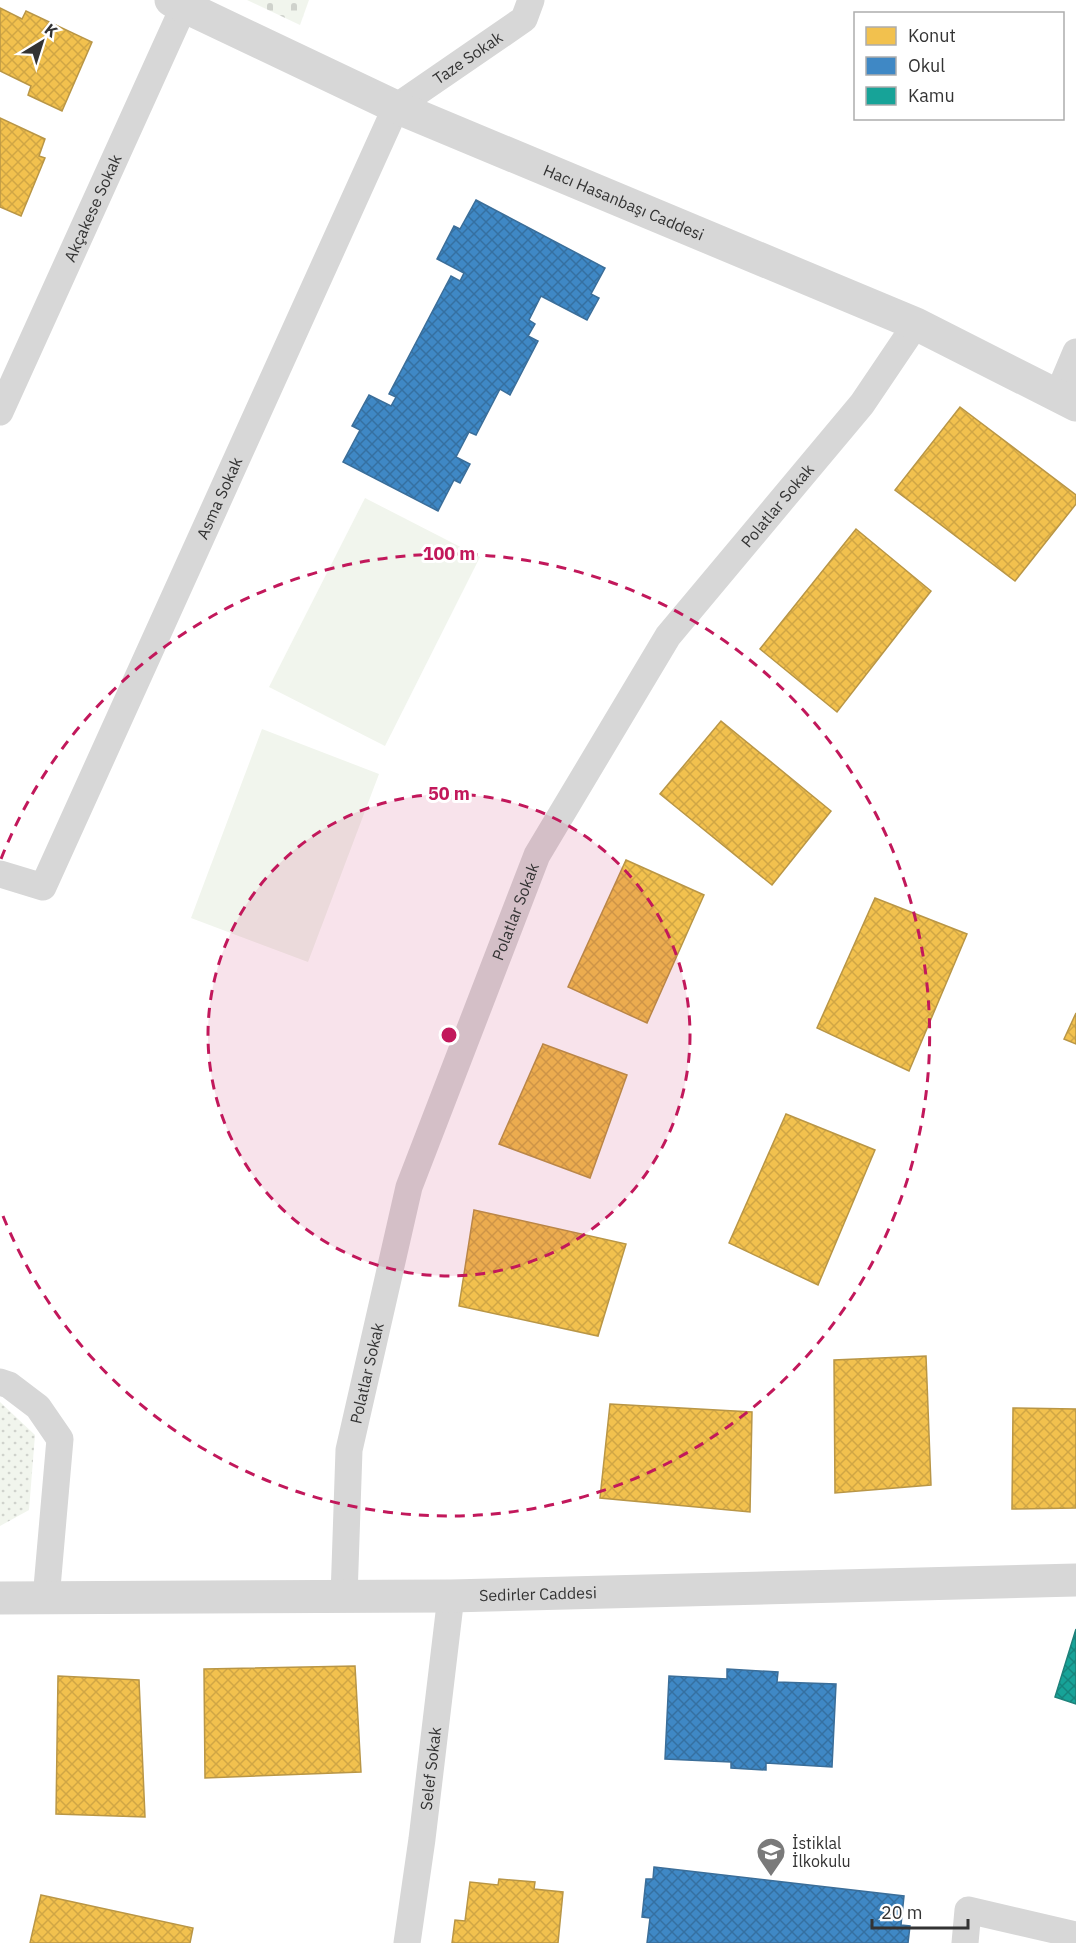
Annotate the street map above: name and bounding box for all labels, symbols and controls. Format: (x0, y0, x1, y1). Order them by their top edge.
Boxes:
north arrow (12, 12, 72, 72)
legend (854, 12, 1064, 120)
text: K (41, 19, 62, 41)
text: Konut (908, 24, 956, 47)
street label: Taze Sokak (429, 27, 507, 89)
text: Okul (908, 54, 945, 77)
text: Kamu (908, 84, 955, 107)
street label: Akçakese Sokak (59, 151, 126, 265)
street label: Hacı Hasanbaşı Caddesi (541, 160, 707, 244)
street label: Asma Sokak (192, 453, 247, 542)
street label: Polatlar Sokak (736, 459, 818, 551)
text: 100 m (423, 542, 475, 565)
text: 50 m (428, 782, 470, 805)
street label: Polatlar Sokak (487, 859, 543, 963)
centre of rings (439, 1025, 459, 1045)
street label: Polatlar Sokak (345, 1320, 388, 1426)
street label: Sedirler Caddesi (479, 1582, 597, 1605)
street label: Selef Sokak (416, 1725, 445, 1811)
place label: İstiklal İlkokulu (792, 1833, 851, 1871)
school or university icon: İstiklal İlkokulu (755, 1836, 787, 1878)
scale bar (872, 1892, 968, 1930)
text: 20 m (881, 1901, 923, 1924)

